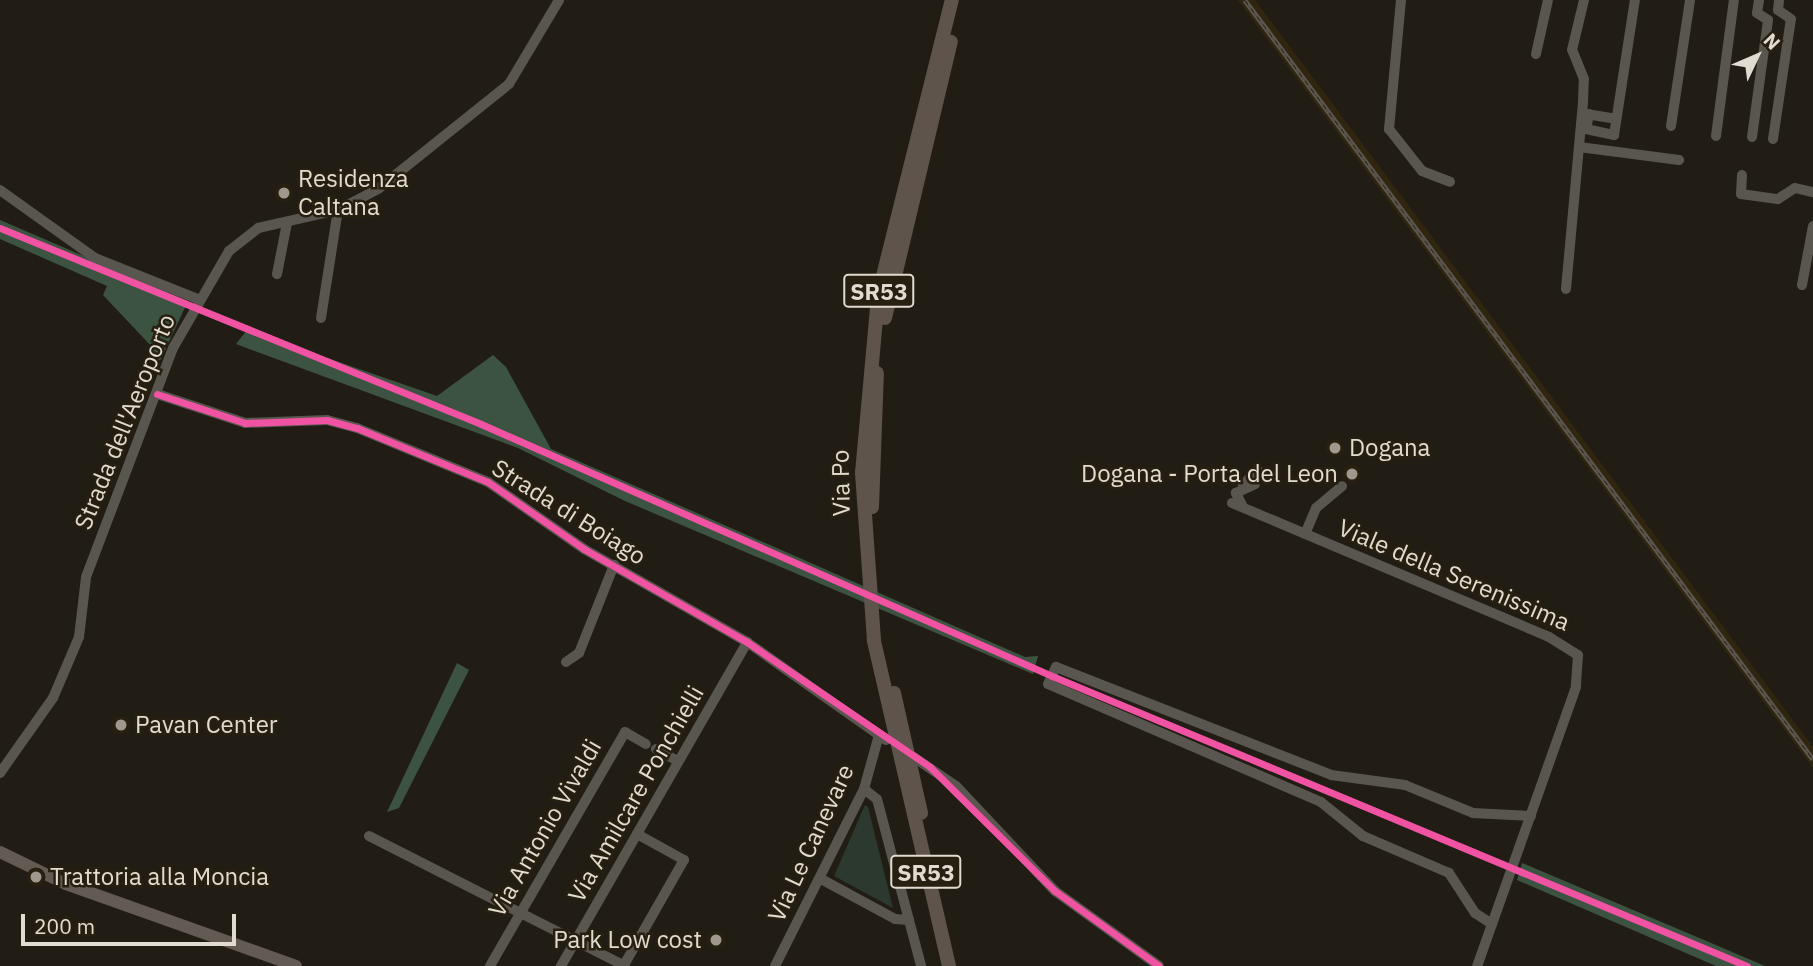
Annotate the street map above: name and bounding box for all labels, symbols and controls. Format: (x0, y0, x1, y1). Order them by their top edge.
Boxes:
north arrow (1722, 21, 1792, 91)
text: N (1759, 28, 1786, 55)
place label: Residenza Caltana (298, 165, 409, 221)
marker: Residenza Caltana (276, 185, 292, 201)
road number: SR53 (842, 272, 916, 310)
street label: Strada dell'Aeroporto (69, 310, 181, 534)
place label: Dogana (1349, 434, 1430, 462)
marker: Dogana (1327, 440, 1343, 456)
street label: Via Po (826, 449, 856, 517)
street label: Strada di Boiago (487, 453, 651, 571)
place label: Dogana - Porta del Leon (1081, 460, 1338, 488)
marker: Dogana - Porta del Leon (1344, 466, 1360, 482)
street label: Viale della Serenissima (1334, 513, 1574, 637)
street label: Via Amilcare Ponchielli (562, 681, 710, 907)
place label: Pavan Center (135, 711, 278, 739)
marker: Pavan Center (113, 717, 129, 733)
street label: Via Antonio Vivaldi (483, 734, 607, 922)
street label: Via Le Canevare (762, 760, 860, 926)
road number: SR53 (889, 852, 963, 892)
place label: Trattoria alla Moncia (50, 863, 269, 891)
marker: Trattoria alla Moncia (28, 869, 44, 885)
scale bar (24, 900, 240, 944)
text: 200 m (34, 912, 95, 940)
place label: Park Low cost (553, 926, 702, 954)
marker: Park Low cost (708, 932, 724, 948)

